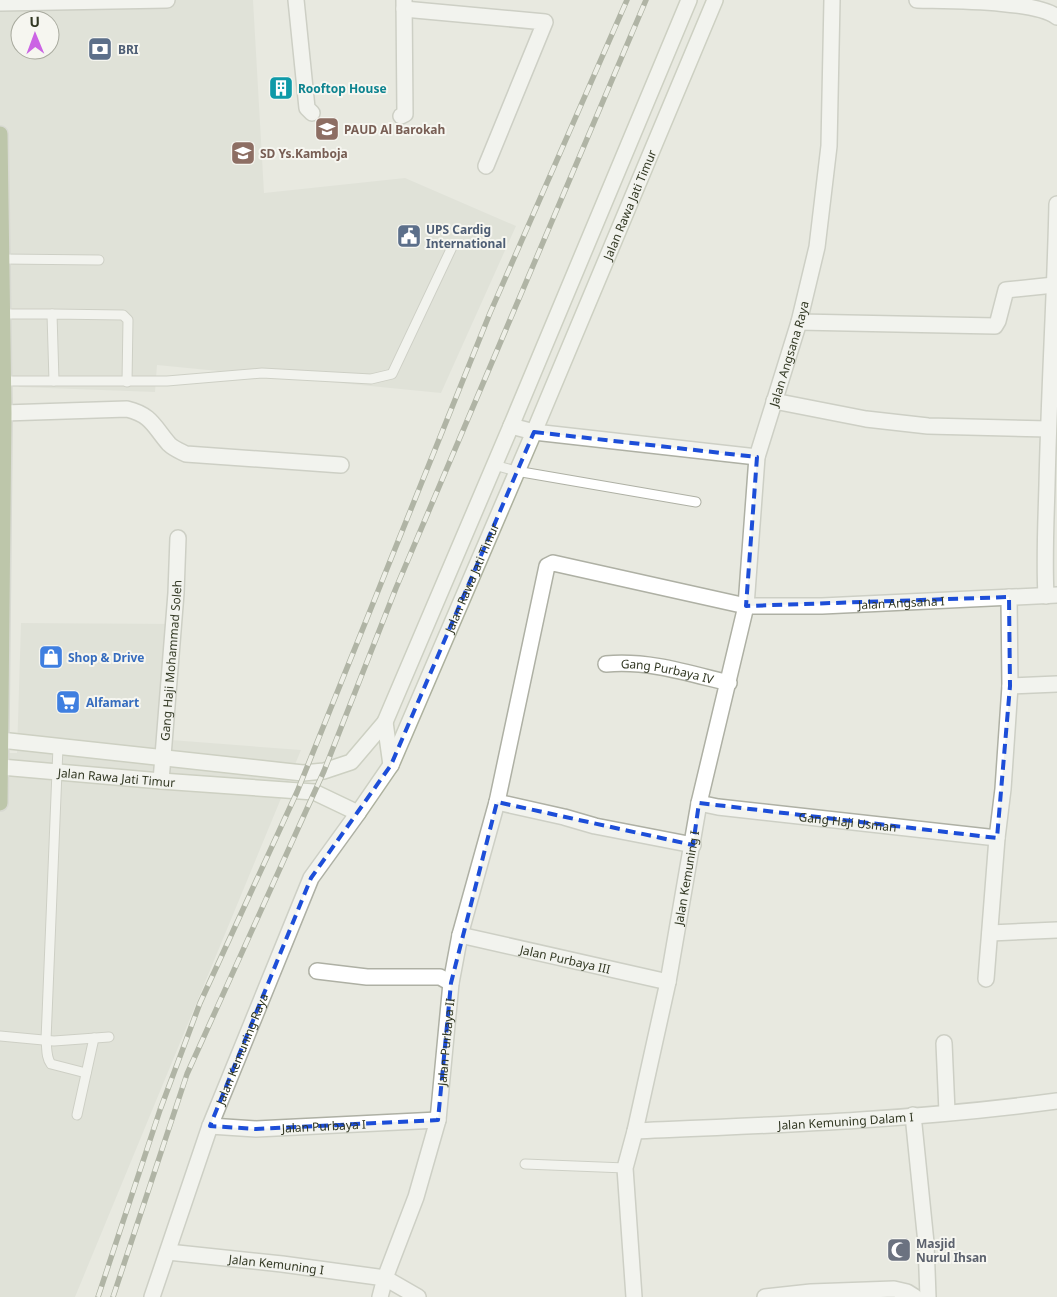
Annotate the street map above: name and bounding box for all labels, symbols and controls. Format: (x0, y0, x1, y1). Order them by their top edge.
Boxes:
north arrow (10, 10, 60, 60)
text: U (29, 12, 40, 31)
bank icon: BRI (87, 36, 113, 62)
place label: BRI (118, 41, 139, 58)
building icon: Rooftop House (268, 75, 294, 101)
place label: Rooftop House (298, 80, 387, 97)
school or university icon: PAUD Al Barokah (314, 116, 340, 142)
place label: PAUD Al Barokah (344, 121, 445, 138)
school or university icon: SD Ys.Kamboja (230, 140, 256, 166)
place label: SD Ys.Kamboja (260, 145, 348, 162)
street label: Jalan Rawa Jati Timur (598, 147, 660, 263)
place label: UPS Cardig International (426, 221, 506, 252)
public building icon: UPS Cardig International (396, 223, 422, 249)
street label: Jalan Angsana Raya (764, 299, 812, 410)
street label: Jalan Rawa Jati Timur (440, 520, 503, 636)
street label: Gang Haji Mohammad Soleh (156, 579, 185, 742)
street label: Jalan Angsana I (857, 592, 945, 613)
shop icon: Shop & Drive (38, 644, 64, 670)
place label: Shop & Drive (68, 649, 145, 666)
street label: Gang Purbaya IV (621, 655, 716, 688)
supermarket icon: Alfamart (55, 689, 81, 715)
place label: Alfamart (86, 694, 139, 711)
street label: Jalan Rawa Jati Timur (56, 763, 176, 791)
street label: Gang Haji Usman (798, 808, 898, 835)
street label: Jalan Kemuning I (669, 829, 703, 927)
street label: Jalan Purbaya III (517, 940, 612, 977)
street label: Jalan Kemuning Raya (211, 991, 272, 1108)
street label: Jalan Purbaya II (433, 997, 458, 1088)
street label: Jalan Kemuning Dalam I (777, 1108, 914, 1133)
street label: Jalan Purbaya I (280, 1115, 366, 1136)
place label: Masjid Nurul Ihsan (916, 1235, 987, 1266)
mosque icon: Masjid Nurul Ihsan (886, 1237, 912, 1263)
street label: Jalan Kemuning I (227, 1250, 325, 1278)

